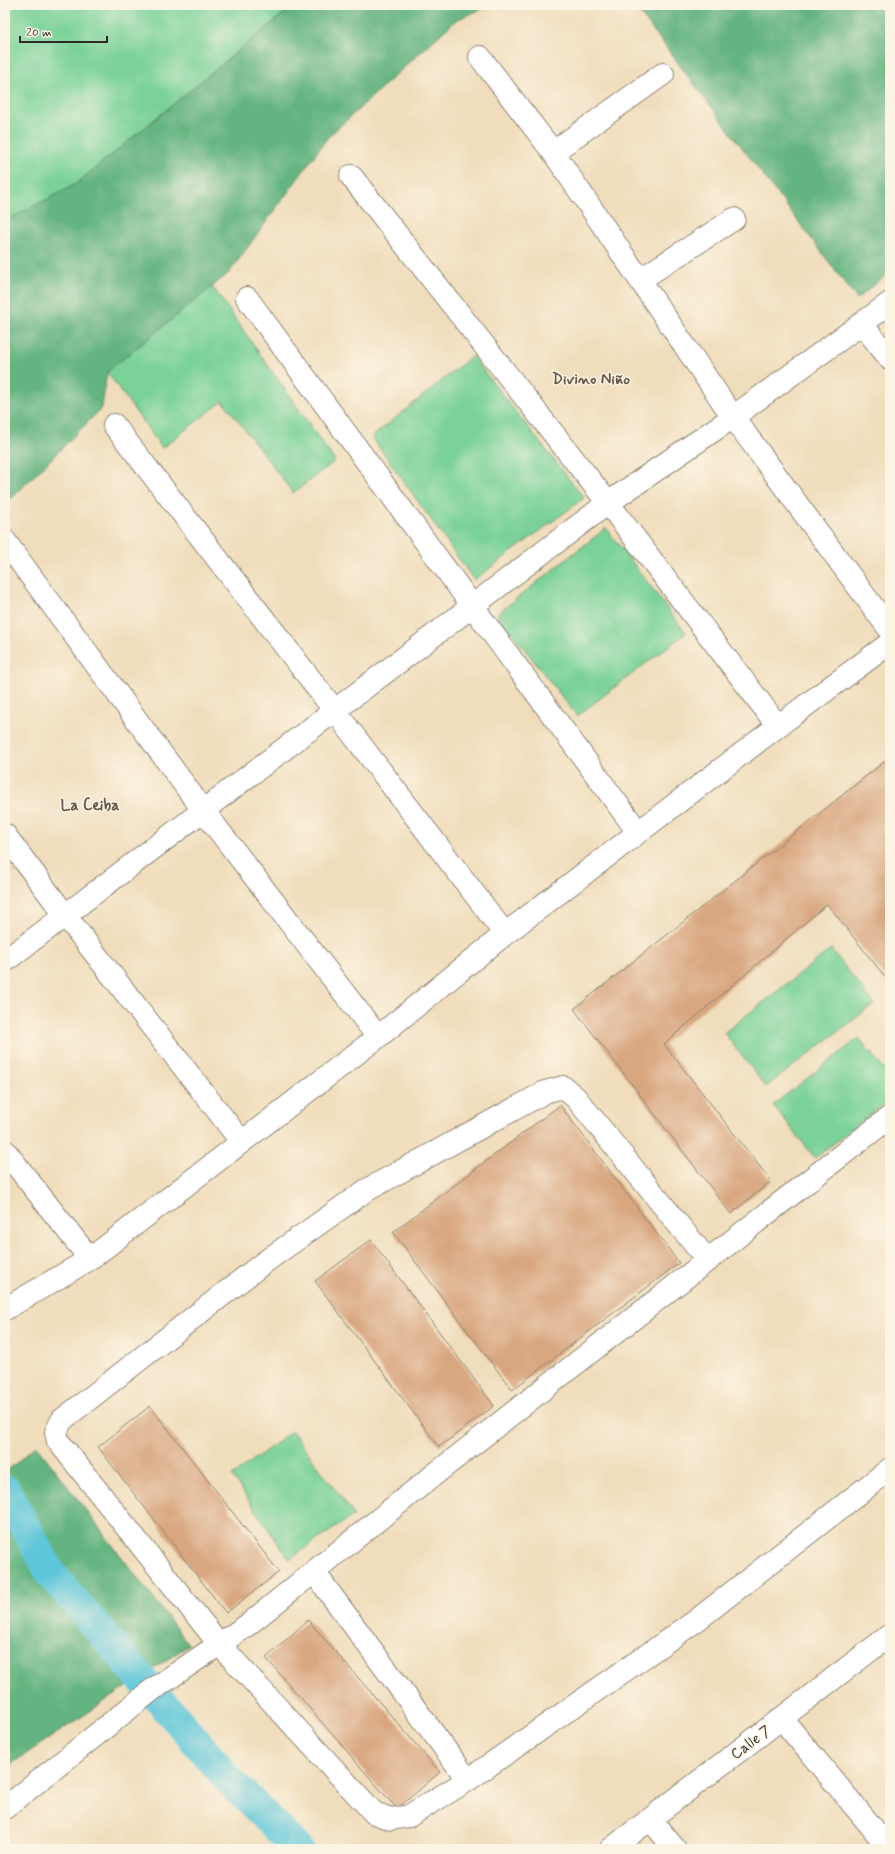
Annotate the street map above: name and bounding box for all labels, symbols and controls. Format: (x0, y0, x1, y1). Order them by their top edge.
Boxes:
scale bar (20, 18, 107, 44)
text: 20 m (26, 25, 52, 41)
district label: Divino Niño (552, 369, 630, 390)
district label: La Ceiba (61, 795, 119, 816)
street label: Calle 7 (727, 1721, 775, 1765)

